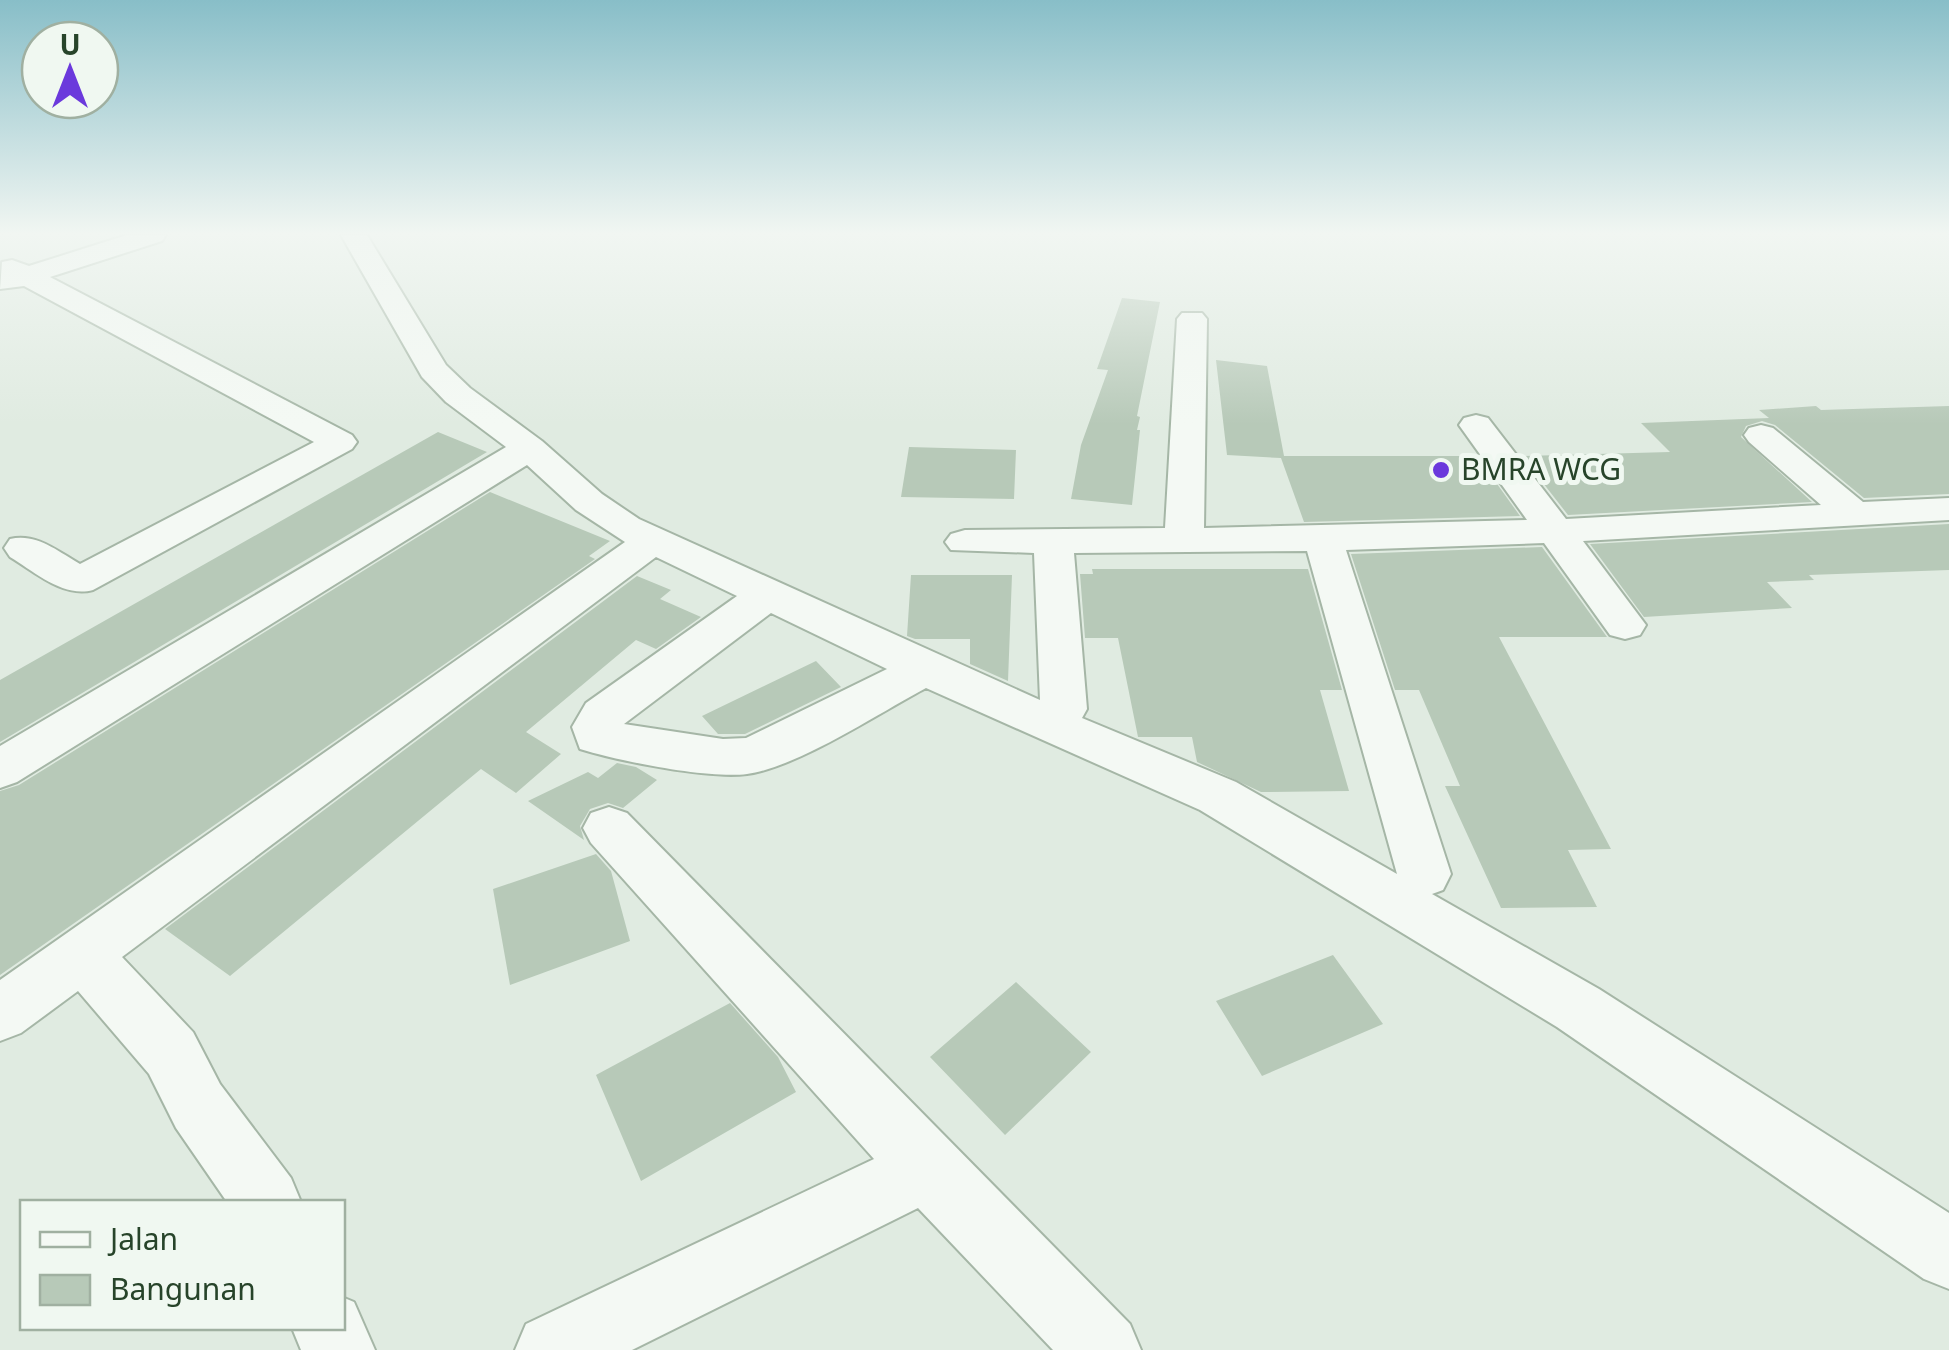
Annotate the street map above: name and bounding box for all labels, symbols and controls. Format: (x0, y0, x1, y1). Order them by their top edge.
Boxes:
north arrow (20, 20, 120, 120)
text: U (59, 25, 81, 63)
place label: BMRA WCG (1461, 448, 1621, 489)
marker: BMRA WCG (1430, 459, 1452, 481)
legend (20, 1200, 345, 1330)
text: Jalan (107, 1218, 178, 1259)
text: Bangunan (110, 1268, 256, 1309)

